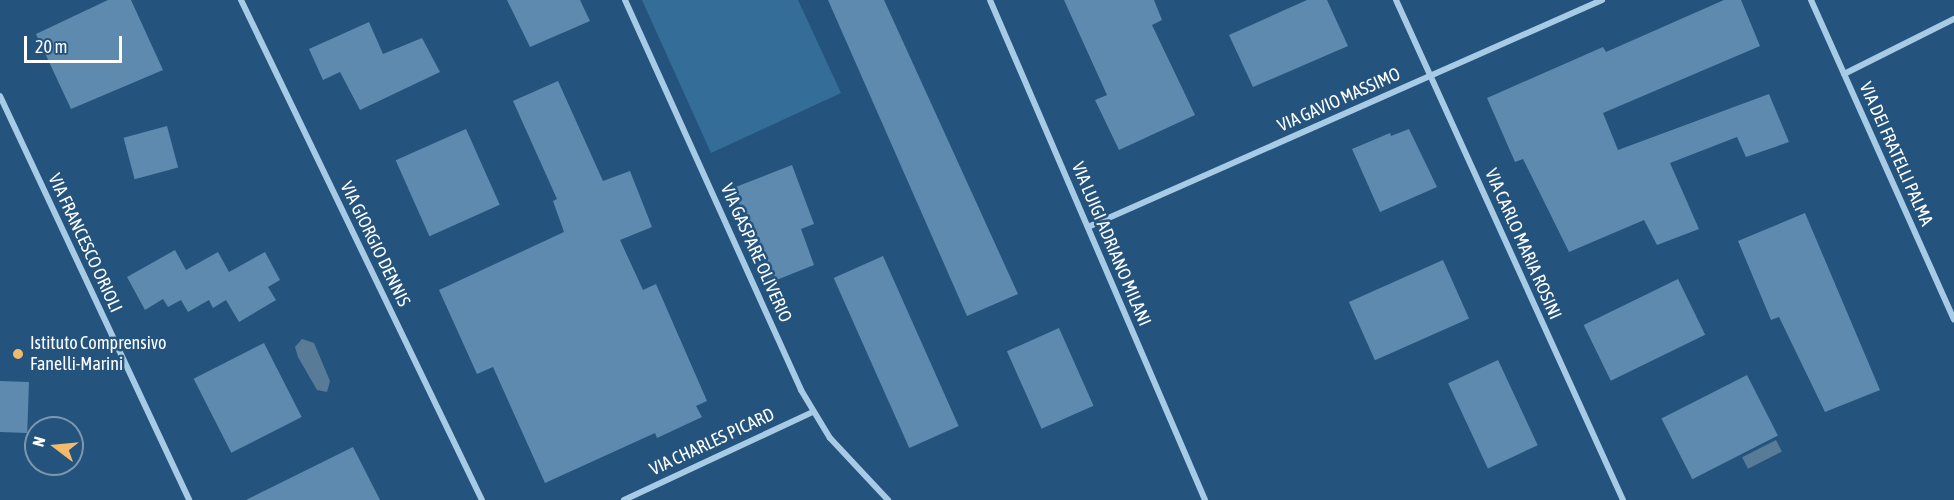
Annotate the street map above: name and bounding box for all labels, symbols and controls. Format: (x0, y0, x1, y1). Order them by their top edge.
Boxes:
scale bar (27, 24, 124, 62)
text: 20 m (35, 36, 67, 57)
street label: VIA GAVIO MASSIMO (1274, 63, 1404, 137)
street label: VIA DEI FRATELLI PALMA (1855, 79, 1937, 229)
street label: VIA LUIGI ADRIANO MILANI (1067, 159, 1155, 329)
street label: VIA CARLO MARIA ROSINI (1480, 165, 1566, 323)
street label: VIA FRANCESCO ORIOLI (43, 170, 127, 316)
street label: VIA GIORGIO DENNIS (335, 178, 415, 310)
street label: VIA GASPARE OLIVERIO (716, 180, 796, 326)
place label: Istituto Comprensivo Fanelli-Marini (30, 333, 167, 376)
marker: Istituto Comprensivo Fanelli-Marini (11, 347, 25, 361)
street label: VIA CHARLES PICARD (646, 404, 778, 480)
north arrow (24, 416, 84, 476)
text: N (29, 435, 49, 449)

